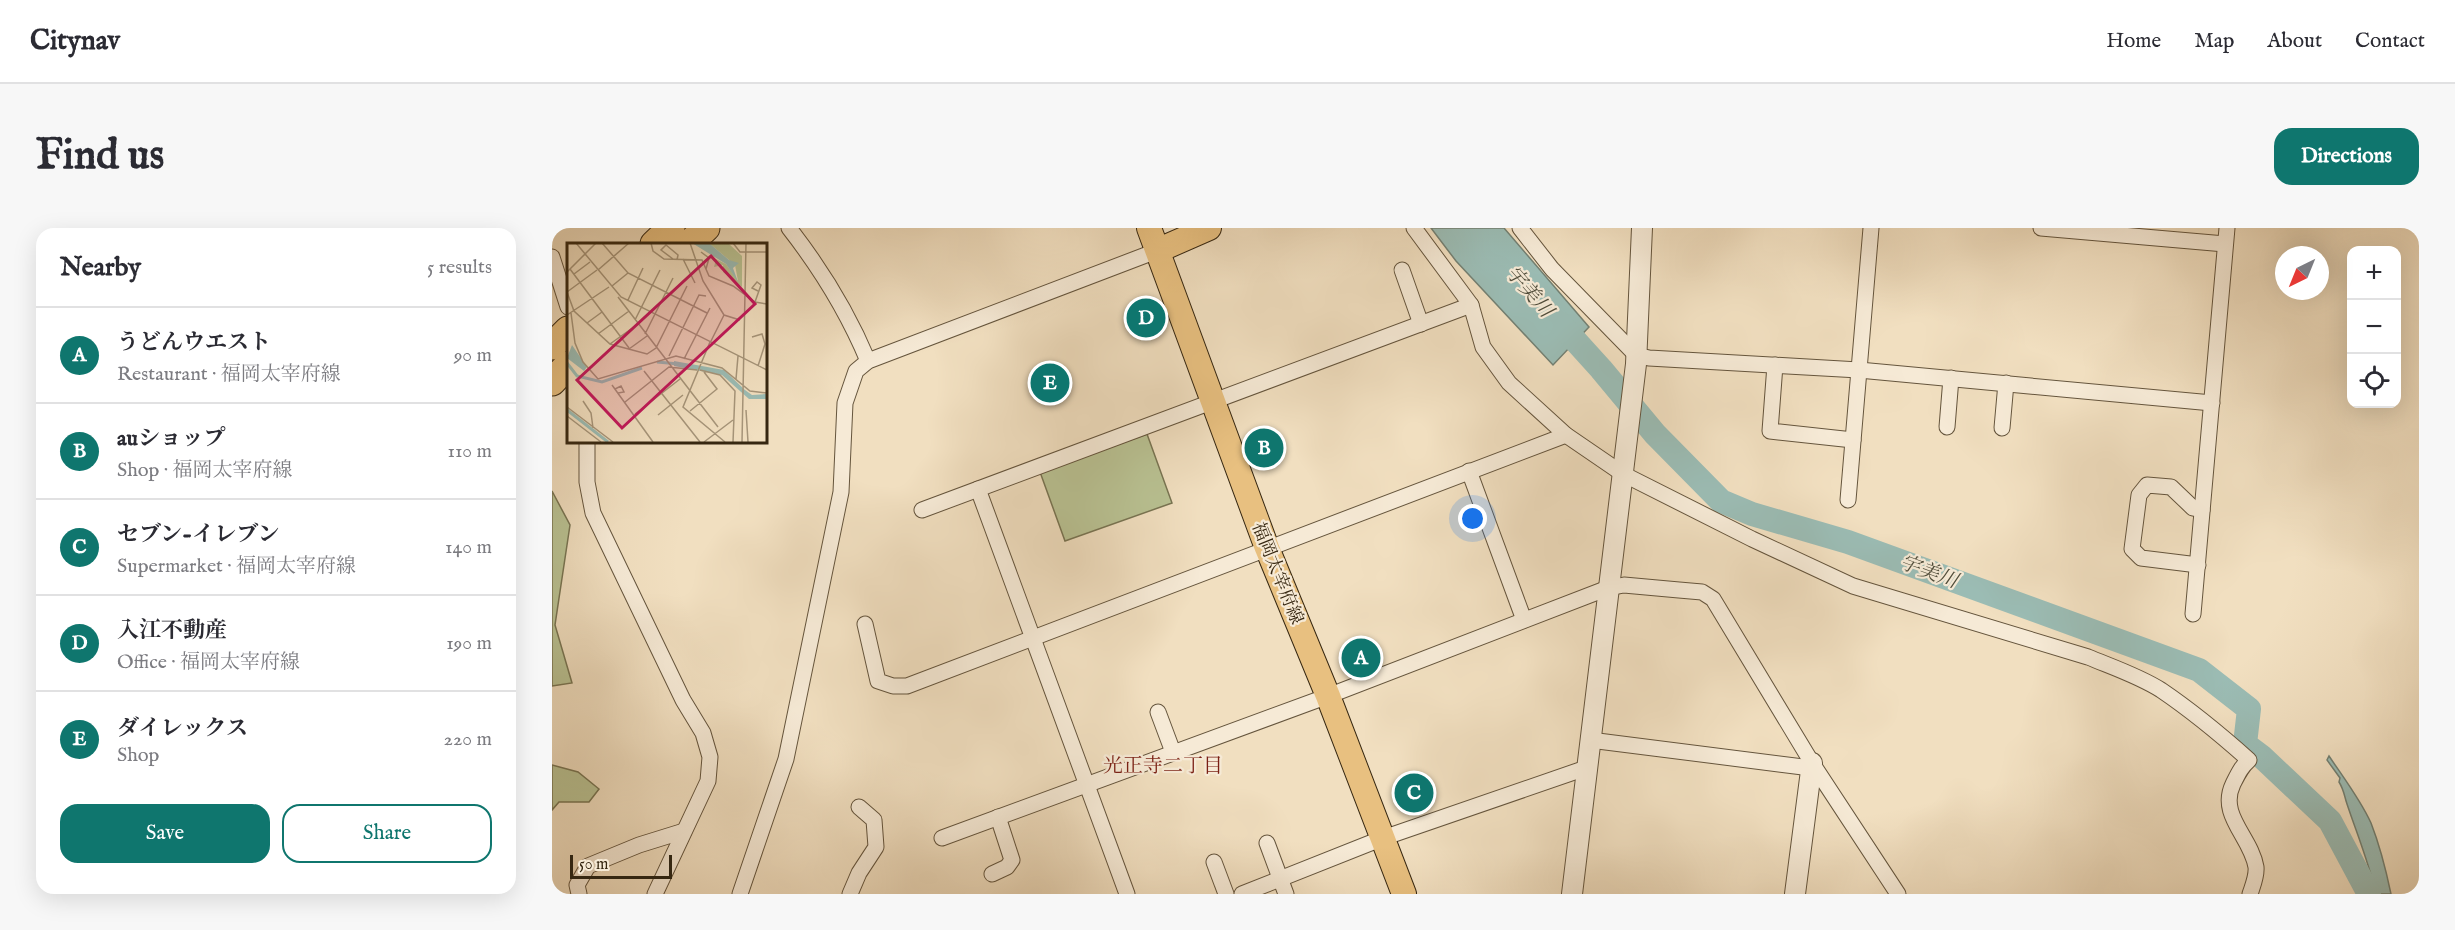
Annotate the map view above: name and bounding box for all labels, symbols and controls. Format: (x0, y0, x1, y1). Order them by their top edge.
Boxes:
text: Citynav (30, 24, 120, 59)
text: Home (2106, 28, 2161, 55)
text: Map (2194, 28, 2234, 55)
text: About (2267, 28, 2322, 55)
text: Contact (2355, 28, 2425, 55)
button: Directions (2274, 128, 2419, 185)
text: Find us (36, 130, 164, 183)
inset map (567, 243, 766, 442)
north arrow (2275, 246, 2329, 300)
map controls (2347, 246, 2401, 408)
button: + (2347, 246, 2401, 300)
text: Nearby (60, 251, 141, 284)
text: 5 results (427, 255, 492, 280)
water label: 宇美川 (1500, 261, 1559, 324)
pin: D (1126, 296, 1166, 340)
button: − (2347, 300, 2401, 354)
text: うどんウエスト (117, 329, 271, 357)
text: A (73, 343, 86, 368)
text: 90 m (454, 343, 492, 368)
button: locate (2347, 354, 2401, 408)
pin: E (1030, 360, 1070, 406)
text: Restaurant · 福岡太宰府線 (117, 362, 341, 387)
text: auショップ (117, 425, 225, 453)
pin: B (1244, 426, 1284, 470)
text: B (73, 439, 86, 464)
text: 110 m (448, 439, 492, 464)
text: Shop · 福岡太宰府線 (117, 458, 293, 483)
your location (1458, 504, 1487, 533)
street label: 福岡太宰府線 (1246, 519, 1308, 628)
text: セブン-イレブン (117, 521, 279, 549)
text: C (72, 535, 87, 560)
text: 140 m (445, 535, 492, 560)
water label: 宇美川 (1896, 550, 1963, 595)
text: Supermarket · 福岡太宰府線 (117, 554, 356, 579)
text: 入江不動産 (117, 617, 227, 645)
text: D (71, 631, 88, 656)
text: 190 m (446, 631, 492, 656)
pin: A (1342, 636, 1380, 680)
text: Office · 福岡太宰府線 (117, 650, 300, 675)
text: ダイレックス (117, 715, 248, 743)
text: E (73, 727, 86, 752)
text: 220 m (444, 727, 492, 752)
text: Shop (117, 743, 159, 768)
district label: 光正寺二丁目 (1103, 754, 1223, 779)
pin: C (1394, 770, 1434, 816)
button: Save (60, 804, 270, 863)
button: Share (282, 804, 492, 863)
scale bar (570, 852, 672, 880)
text: 50 m (579, 855, 608, 875)

